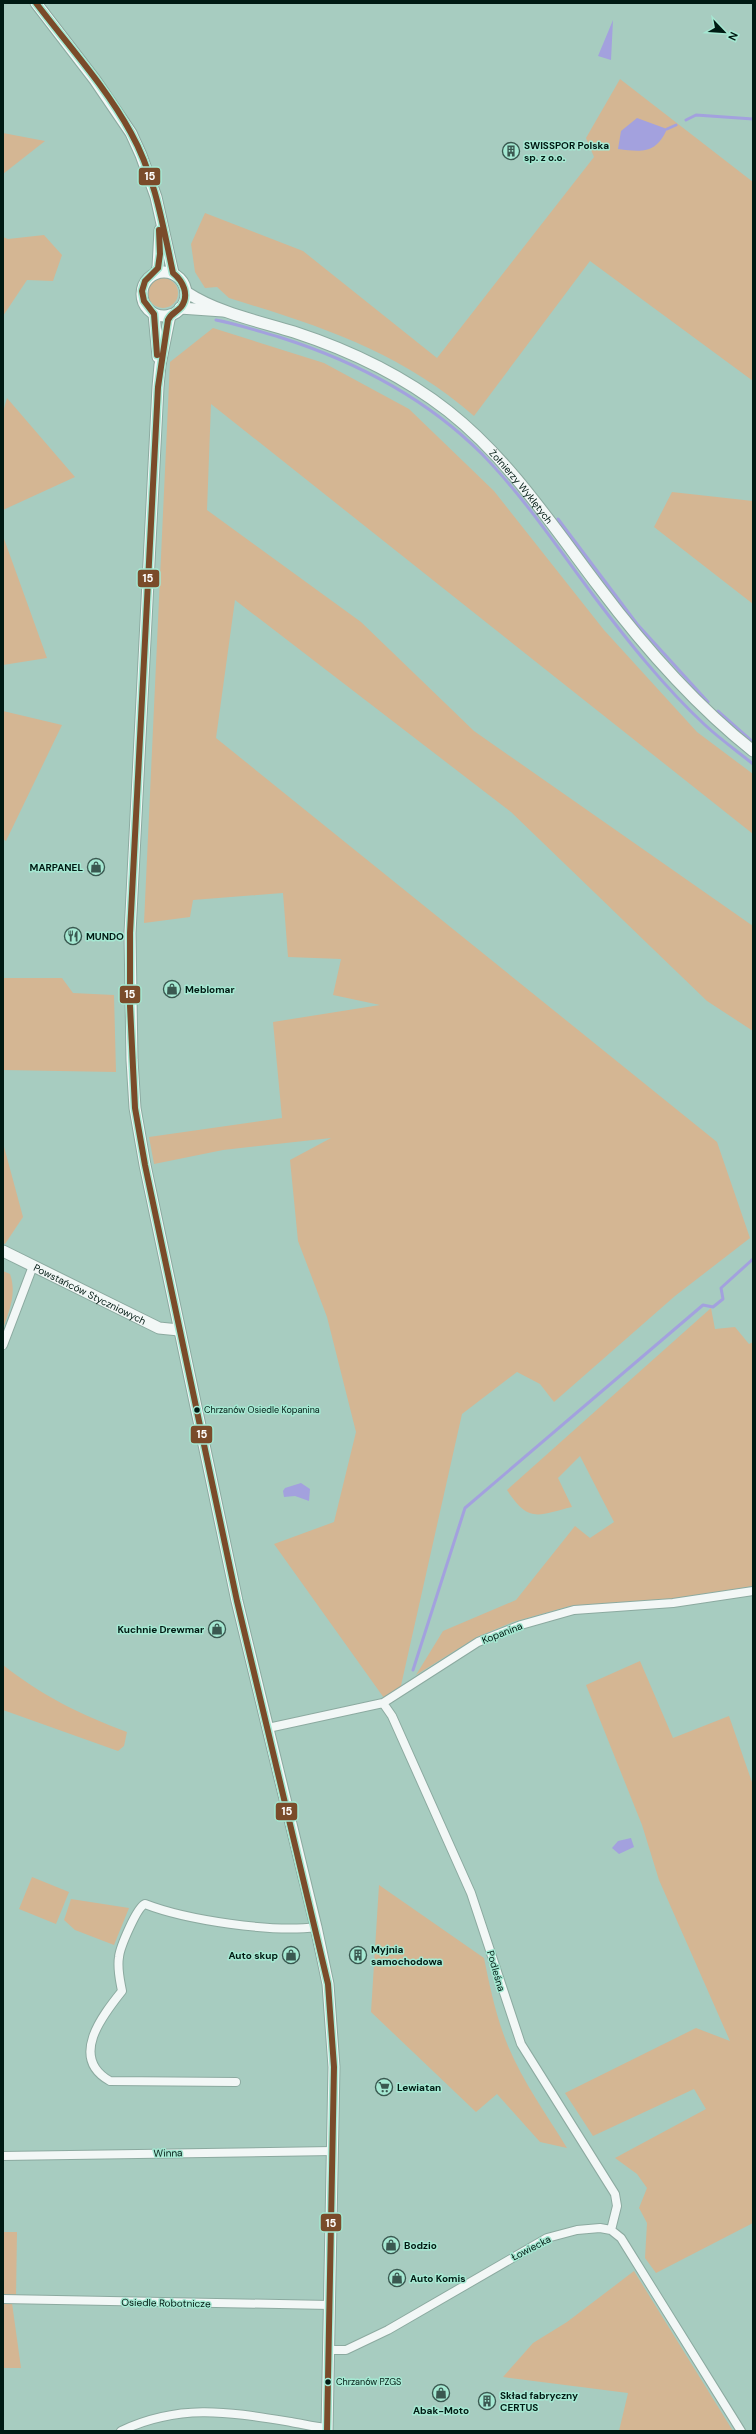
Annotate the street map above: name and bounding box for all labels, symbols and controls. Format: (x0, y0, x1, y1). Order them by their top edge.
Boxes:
north arrow (704, 12, 744, 52)
text: N (725, 30, 741, 43)
place label: SWISSPOR Polska sp. z o.o. (524, 139, 609, 164)
building icon: SWISSPOR Polska sp. z o.o. (501, 141, 521, 161)
line badge: 15 (138, 167, 161, 186)
text: 15 (145, 169, 156, 183)
street label: Żołnierzy Wyklętych (487, 446, 556, 526)
line badge: 15 (137, 569, 160, 588)
text: 15 (143, 571, 154, 585)
shop icon: MARPANEL (86, 857, 106, 877)
place label: MARPANEL (30, 861, 83, 874)
restaurant icon: MUNDO (63, 926, 83, 946)
place label: MUNDO (86, 930, 124, 943)
shop icon: Meblomar (162, 979, 182, 999)
place label: Meblomar (185, 983, 235, 996)
line badge: 15 (119, 985, 141, 1004)
text: 15 (125, 987, 136, 1001)
street label: Powstańców Styczniowych (32, 1261, 149, 1327)
place label: Chrzanów Osiedle Kopanina (204, 1404, 320, 1416)
marker: Chrzanów Osiedle Kopanina (192, 1405, 202, 1415)
line badge: 15 (190, 1425, 213, 1444)
text: 15 (197, 1427, 208, 1441)
shop icon: Kuchnie Drewmar (207, 1619, 227, 1639)
street label: Kopanina (480, 1619, 524, 1647)
place label: Kuchnie Drewmar (117, 1623, 204, 1636)
line badge: 15 (275, 1802, 298, 1821)
text: 15 (282, 1804, 293, 1818)
place label: Myjnia samochodowa (371, 1943, 442, 1968)
shop icon: Auto skup (281, 1945, 301, 1965)
building icon: Myjnia samochodowa (348, 1945, 368, 1965)
place label: Auto skup (228, 1949, 278, 1962)
street label: Podleśna (484, 1949, 508, 1993)
supermarket icon: Lewiatan (374, 2077, 394, 2097)
place label: Lewiatan (397, 2081, 441, 2094)
street label: Winna (153, 2146, 183, 2160)
line badge: 15 (320, 2213, 342, 2232)
text: 15 (326, 2216, 337, 2230)
street label: Łowiecka (509, 2232, 553, 2264)
shop icon: Bodzio (381, 2235, 401, 2255)
place label: Bodzio (404, 2239, 437, 2252)
shop icon: Auto Komis (387, 2268, 407, 2288)
place label: Auto Komis (410, 2272, 465, 2285)
street label: Osiedle Robotnicze (121, 2296, 211, 2310)
place label: Chrzanów PZGS (336, 2376, 401, 2388)
marker: Chrzanów PZGS (323, 2377, 333, 2387)
shop icon: Abak-Moto (431, 2383, 451, 2403)
place label: Skład fabryczny CERTUS (500, 2389, 578, 2414)
building icon: Skład fabryczny CERTUS (477, 2391, 497, 2411)
place label: Abak-Moto (413, 2404, 469, 2417)

